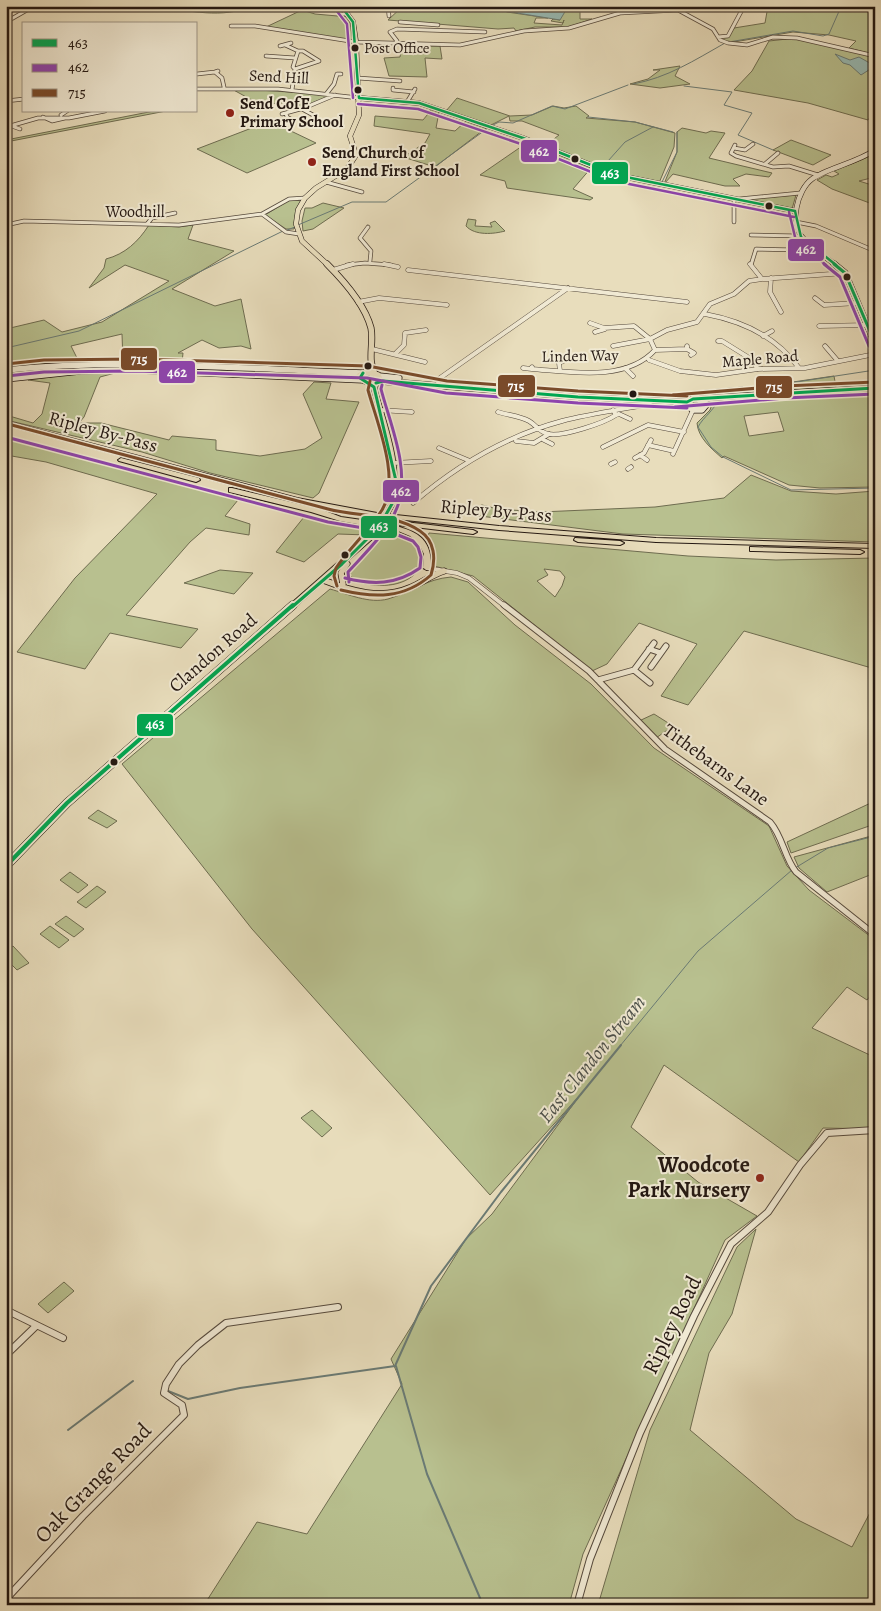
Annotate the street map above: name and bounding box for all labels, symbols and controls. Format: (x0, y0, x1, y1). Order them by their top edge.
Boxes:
legend (22, 22, 198, 112)
text: 463 (68, 33, 88, 53)
place label: Post Office (364, 38, 430, 58)
marker: Post Office (350, 43, 360, 53)
text: 462 (68, 57, 89, 77)
street label: Send Hill (248, 64, 310, 90)
text: 715 (68, 83, 86, 103)
unlabelled marker (353, 85, 363, 95)
place label: Send CofE Primary School (240, 93, 344, 133)
marker: Send CofE Primary School (224, 107, 236, 119)
line badge: 462 (520, 139, 558, 163)
place label: Send Church of England First School (322, 142, 460, 182)
text: 462 (529, 142, 549, 161)
unlabelled marker (570, 154, 580, 164)
marker: Send Church of England First School (306, 156, 318, 168)
line badge: 463 (591, 161, 629, 185)
text: 463 (600, 164, 620, 183)
street label: Woodhill (104, 201, 165, 223)
unlabelled marker (764, 201, 774, 211)
line badge: 462 (787, 238, 825, 262)
text: 462 (796, 240, 816, 259)
unlabelled marker (842, 272, 852, 282)
street label: Linden Way (541, 344, 620, 368)
street label: Maple Road (721, 345, 800, 373)
line badge: 715 (120, 347, 158, 371)
text: 715 (131, 350, 148, 369)
line badge: 462 (158, 360, 196, 384)
unlabelled marker (363, 361, 373, 371)
text: 462 (167, 363, 187, 382)
line badge: 715 (497, 374, 536, 398)
line badge: 715 (755, 375, 793, 399)
text: 715 (508, 377, 525, 396)
text: 715 (766, 378, 783, 397)
unlabelled marker (628, 389, 638, 399)
street label: Ripley By-Pass (45, 405, 161, 459)
line badge: 462 (382, 479, 420, 503)
text: 462 (391, 482, 411, 501)
street label: Ripley By-Pass (439, 493, 553, 529)
line badge: 463 (360, 515, 398, 539)
text: 463 (369, 517, 389, 536)
unlabelled marker (340, 550, 350, 560)
street label: Clandon Road (163, 607, 263, 699)
line badge: 463 (136, 713, 174, 737)
text: 463 (145, 715, 165, 734)
street label: Tithebarns Lane (658, 718, 774, 812)
unlabelled marker (109, 757, 119, 767)
water label: East Clandon Stream (532, 990, 652, 1128)
place label: Woodcote Park Nursery (628, 1150, 751, 1205)
marker: Woodcote Park Nursery (754, 1172, 766, 1184)
street label: Ripley Road (635, 1271, 709, 1379)
street label: Oak Grange Road (28, 1416, 158, 1550)

